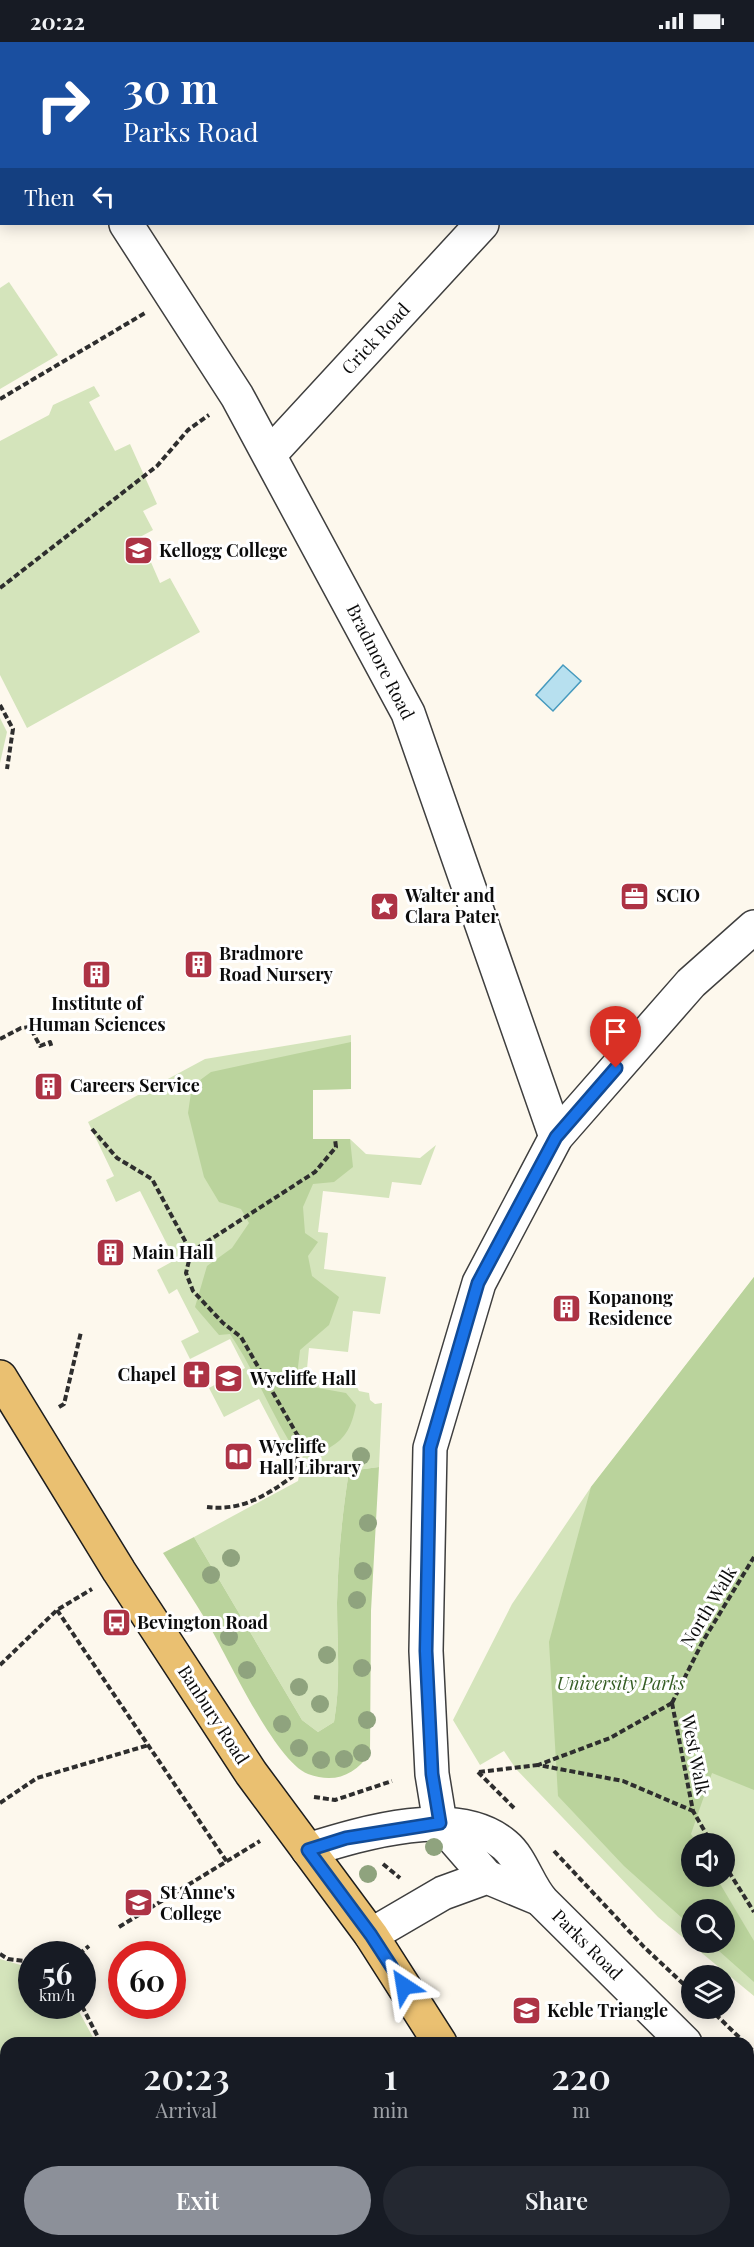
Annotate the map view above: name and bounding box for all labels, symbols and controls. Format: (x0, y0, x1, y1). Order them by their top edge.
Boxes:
text: 20:22 (30, 6, 85, 36)
text: 30 m (123, 59, 218, 115)
icon: right (24, 66, 102, 144)
text: Parks Road (123, 113, 259, 149)
icon: left (87, 180, 120, 213)
text: Then (24, 182, 75, 212)
street label: Crick Road (336, 297, 415, 379)
school or university icon: Kellogg College (122, 535, 154, 567)
place label: Kellogg College (159, 538, 288, 562)
street label: Bradmore Road (341, 600, 421, 724)
office icon: SCIO (619, 880, 651, 912)
place label: Walter and Clara Pater (404, 883, 499, 928)
place label: SCIO (656, 883, 700, 907)
place icon: Walter and Clara Pater (368, 890, 400, 922)
place label: Bradmore Road Nursery (219, 941, 334, 986)
building icon: Bradmore Road Nursery (182, 948, 214, 980)
building icon: Institute of Human Sciences (81, 959, 113, 991)
place label: Institute of Human Sciences (28, 991, 166, 1036)
pin (590, 1006, 641, 1068)
icon: arrive (599, 1015, 632, 1048)
building icon: Careers Service (33, 1070, 65, 1102)
place label: Careers Service (70, 1073, 200, 1097)
building icon: Main Hall (95, 1237, 127, 1269)
place label: Main Hall (132, 1240, 214, 1264)
place label: Kopanong Residence (588, 1285, 673, 1330)
building icon: Kopanong Residence (551, 1292, 583, 1324)
church icon: Chapel (181, 1359, 213, 1391)
place label: Chapel (118, 1362, 176, 1386)
school or university icon: Wycliffe Hall (213, 1363, 245, 1395)
place label: Wycliffe Hall (249, 1366, 357, 1390)
place label: Wycliffe Hall Library (258, 1434, 361, 1479)
library icon: Wycliffe Hall Library (222, 1441, 254, 1473)
street label: North Walk (675, 1561, 742, 1651)
bus stop icon: Bevington Road (100, 1607, 132, 1639)
place label: Bevington Road (137, 1610, 268, 1634)
street label: Banbury Road (173, 1660, 255, 1769)
park label: University Parks (557, 1671, 685, 1695)
street label: West Walk (676, 1712, 716, 1797)
map controls (681, 1833, 735, 2019)
button: sound (681, 1833, 735, 1887)
place label: St Anne's College (160, 1880, 235, 1925)
school or university icon: St Anne's College (123, 1887, 155, 1919)
button: search (681, 1899, 735, 1953)
street label: Parks Road (547, 1904, 629, 1985)
speed limit sign: 60 (108, 1941, 186, 2019)
text: 56 (42, 1953, 72, 1993)
position arrow (372, 1954, 436, 2018)
button: layers (681, 1965, 735, 2019)
text: km/h (39, 1985, 75, 2005)
school or university icon: Keble Triangle (510, 1995, 542, 2027)
place label: Keble Triangle (547, 1998, 668, 2022)
text: 20:23 (143, 2051, 230, 2099)
text: 1 (384, 2051, 397, 2099)
text: 220 (552, 2051, 611, 2099)
text: Arrival (156, 2096, 217, 2123)
text: min (373, 2096, 408, 2123)
text: m (572, 2096, 590, 2123)
button: Exit (24, 2166, 371, 2235)
button: Share (383, 2166, 730, 2235)

